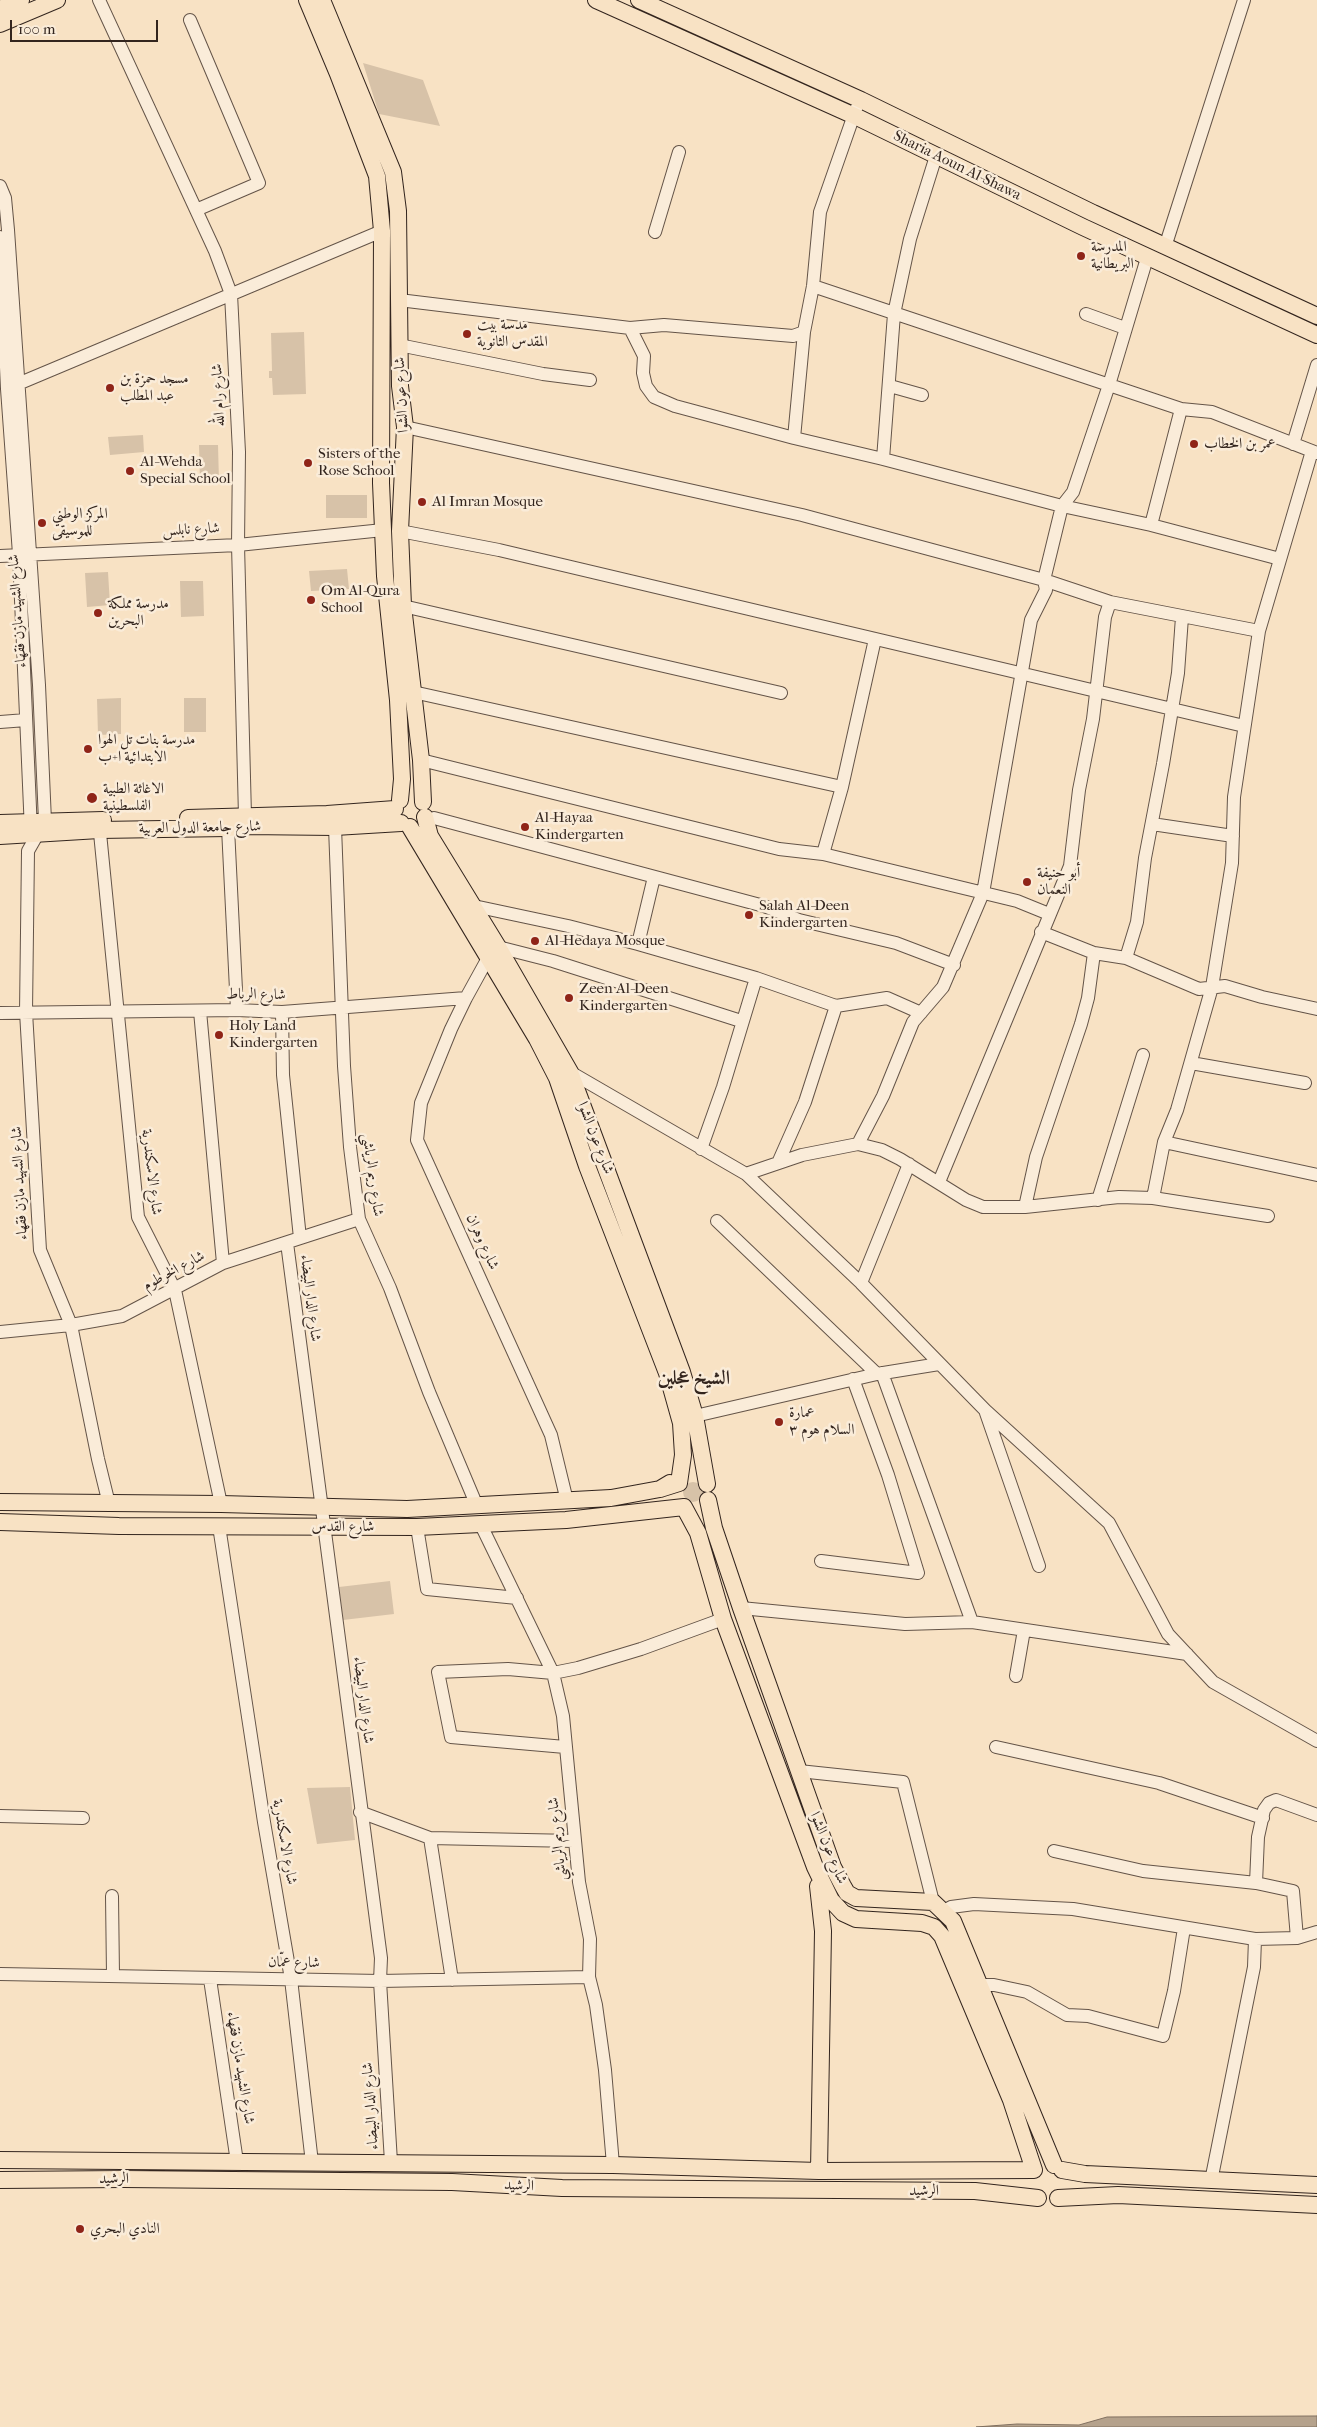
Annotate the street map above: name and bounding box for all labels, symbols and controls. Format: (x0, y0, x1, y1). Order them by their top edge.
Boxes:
scale bar (12, 10, 160, 42)
text: 100 m (18, 20, 56, 38)
street label: Sharia Aoun Al-Shawa (890, 127, 1024, 205)
place label: المدرسة البريطانية (1091, 238, 1134, 273)
marker: المدرسة البريطانية (1075, 250, 1087, 262)
place label: مدسة بيت المقدس الثانوية (477, 316, 548, 351)
marker: مدسة بيت المقدس الثانوية (461, 328, 473, 340)
street label: شارع عون الشوا (391, 356, 413, 434)
street label: شارع رام الله (208, 363, 230, 427)
place label: مسجد حمزة بن عبد المطلب (120, 370, 189, 405)
marker: مسجد حمزة بن عبد المطلب (104, 382, 116, 394)
place label: عمر بن الخطاب (1204, 435, 1276, 453)
marker: عمر بن الخطاب (1188, 438, 1200, 450)
place label: Sisters of the Rose School (318, 445, 400, 480)
place label: Al-Wehda Special School (140, 453, 231, 488)
marker: Sisters of the Rose School (302, 457, 314, 469)
marker: Al-Wehda Special School (124, 465, 136, 477)
place label: Al Imran Mosque (432, 493, 543, 511)
marker: Al Imran Mosque (416, 496, 428, 508)
place label: المركز الوطني للموسيقى (52, 505, 108, 540)
marker: المركز الوطني للموسيقى (36, 517, 48, 529)
street label: شارع نابلس (162, 520, 220, 540)
street label: شارع الشهيد مازن فقهاء (5, 554, 31, 668)
place label: Om Al-Qura School (321, 582, 400, 617)
marker: Om Al-Qura School (305, 594, 317, 606)
place label: مدرسة مملكة البحرين (108, 595, 169, 630)
marker: مدرسة مملكة البحرين (92, 607, 104, 619)
place label: مدرسة بنات تل الهوا الابتدائية ا+ب (98, 731, 195, 766)
marker: مدرسة بنات تل الهوا الابتدائية ا+ب (82, 743, 94, 755)
place label: الاغاثة الطبية الفلسطينية (103, 780, 164, 815)
marker: الاغاثة الطبية الفلسطينية (85, 791, 99, 805)
place label: Al-Hayaa Kindergarten (535, 809, 624, 844)
street label: شارع جامعة الدول العربية (139, 818, 261, 838)
marker: Al-Hayaa Kindergarten (519, 821, 531, 833)
place label: أبو حنيفة النعمان (1037, 864, 1080, 899)
marker: أبو حنيفة النعمان (1021, 876, 1033, 888)
place label: Salah Al-Deen Kindergarten (759, 897, 849, 932)
marker: Salah Al-Deen Kindergarten (743, 909, 755, 921)
place label: Al-Hedaya Mosque (545, 932, 665, 950)
marker: Al-Hedaya Mosque (529, 935, 541, 947)
place label: Zeen Al-Deen Kindergarten (579, 980, 669, 1015)
street label: شارع الرباط (226, 985, 286, 1005)
marker: Zeen Al-Deen Kindergarten (563, 992, 575, 1004)
place label: Holy Land Kindergarten (229, 1017, 318, 1052)
marker: Holy Land Kindergarten (213, 1029, 225, 1041)
street label: شارع عون الشوا (573, 1099, 617, 1177)
street label: شارع الشهيد مازن فقهاء (8, 1126, 32, 1240)
street label: شارع الاسكندرية (137, 1128, 165, 1216)
street label: شارع ريم الرياشي (357, 1132, 387, 1218)
street label: شارع وهران (462, 1211, 502, 1273)
street label: شارع الخرطوم (140, 1247, 208, 1295)
street label: شارع الدار البيضاء (296, 1253, 324, 1343)
district label: الشيخ عجلين (658, 1367, 730, 1391)
place label: عمارة السلام هوم ٣ (789, 1404, 854, 1439)
marker: عمارة السلام هوم ٣ (773, 1416, 785, 1428)
street label: شارع القدس (312, 1518, 374, 1536)
street label: شارع الدار البيضاء (349, 1655, 377, 1745)
street label: شارع ريم الرياشي (545, 1796, 571, 1882)
street label: شارع الاسكندرية (268, 1798, 300, 1886)
street label: شارع عون الشوا (805, 1809, 851, 1887)
street label: شارع عمّان (268, 1954, 320, 1972)
street label: شارع الشهيد مازن فقهاء (222, 2010, 258, 2126)
street label: شارع الدار البيضاء (359, 2062, 383, 2150)
street label: الرشيد (99, 2170, 129, 2188)
street label: الرشيد (503, 2176, 535, 2196)
street label: الرشيد (909, 2182, 939, 2200)
place label: النادي البحري (90, 2220, 160, 2238)
marker: النادي البحري (74, 2223, 86, 2235)

